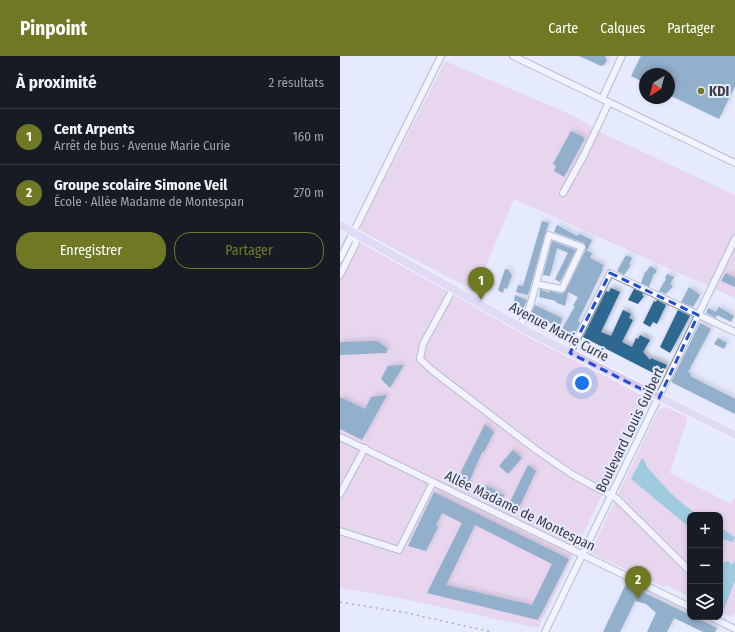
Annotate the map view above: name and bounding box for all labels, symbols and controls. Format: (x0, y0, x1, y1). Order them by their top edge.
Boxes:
text: Pinpoint (20, 17, 87, 40)
text: Carte (548, 20, 578, 37)
text: Calques (600, 20, 645, 37)
text: Partager (667, 20, 715, 37)
north arrow (639, 68, 675, 104)
text: À proximité (16, 72, 97, 93)
text: 2 résultats (269, 75, 324, 90)
place label: KDI (709, 83, 729, 100)
marker: KDI (696, 86, 706, 96)
text: Cent Arpents (54, 120, 135, 138)
text: 1 (26, 129, 32, 144)
text: 160 m (293, 129, 324, 144)
text: Arrêt de bus · Avenue Marie Curie (54, 138, 230, 153)
text: Groupe scolaire Simone Veil (54, 176, 227, 194)
text: 2 (26, 185, 32, 200)
text: 270 m (293, 185, 324, 200)
text: École · Allée Madame de Montespan (54, 194, 244, 209)
button: Enregistrer (16, 232, 166, 269)
button: Partager (174, 232, 324, 269)
pin: 1 (468, 267, 494, 300)
street label: Avenue Marie Curie (506, 299, 612, 365)
street label: Boulevard Louis Guibert (592, 364, 668, 495)
your location (572, 373, 592, 393)
street label: Allée Madame de Montespan (442, 467, 598, 555)
map controls (687, 512, 723, 620)
button: + (687, 512, 723, 548)
button: − (687, 548, 723, 584)
pin: 2 (625, 566, 651, 599)
button: layers (687, 584, 723, 620)

